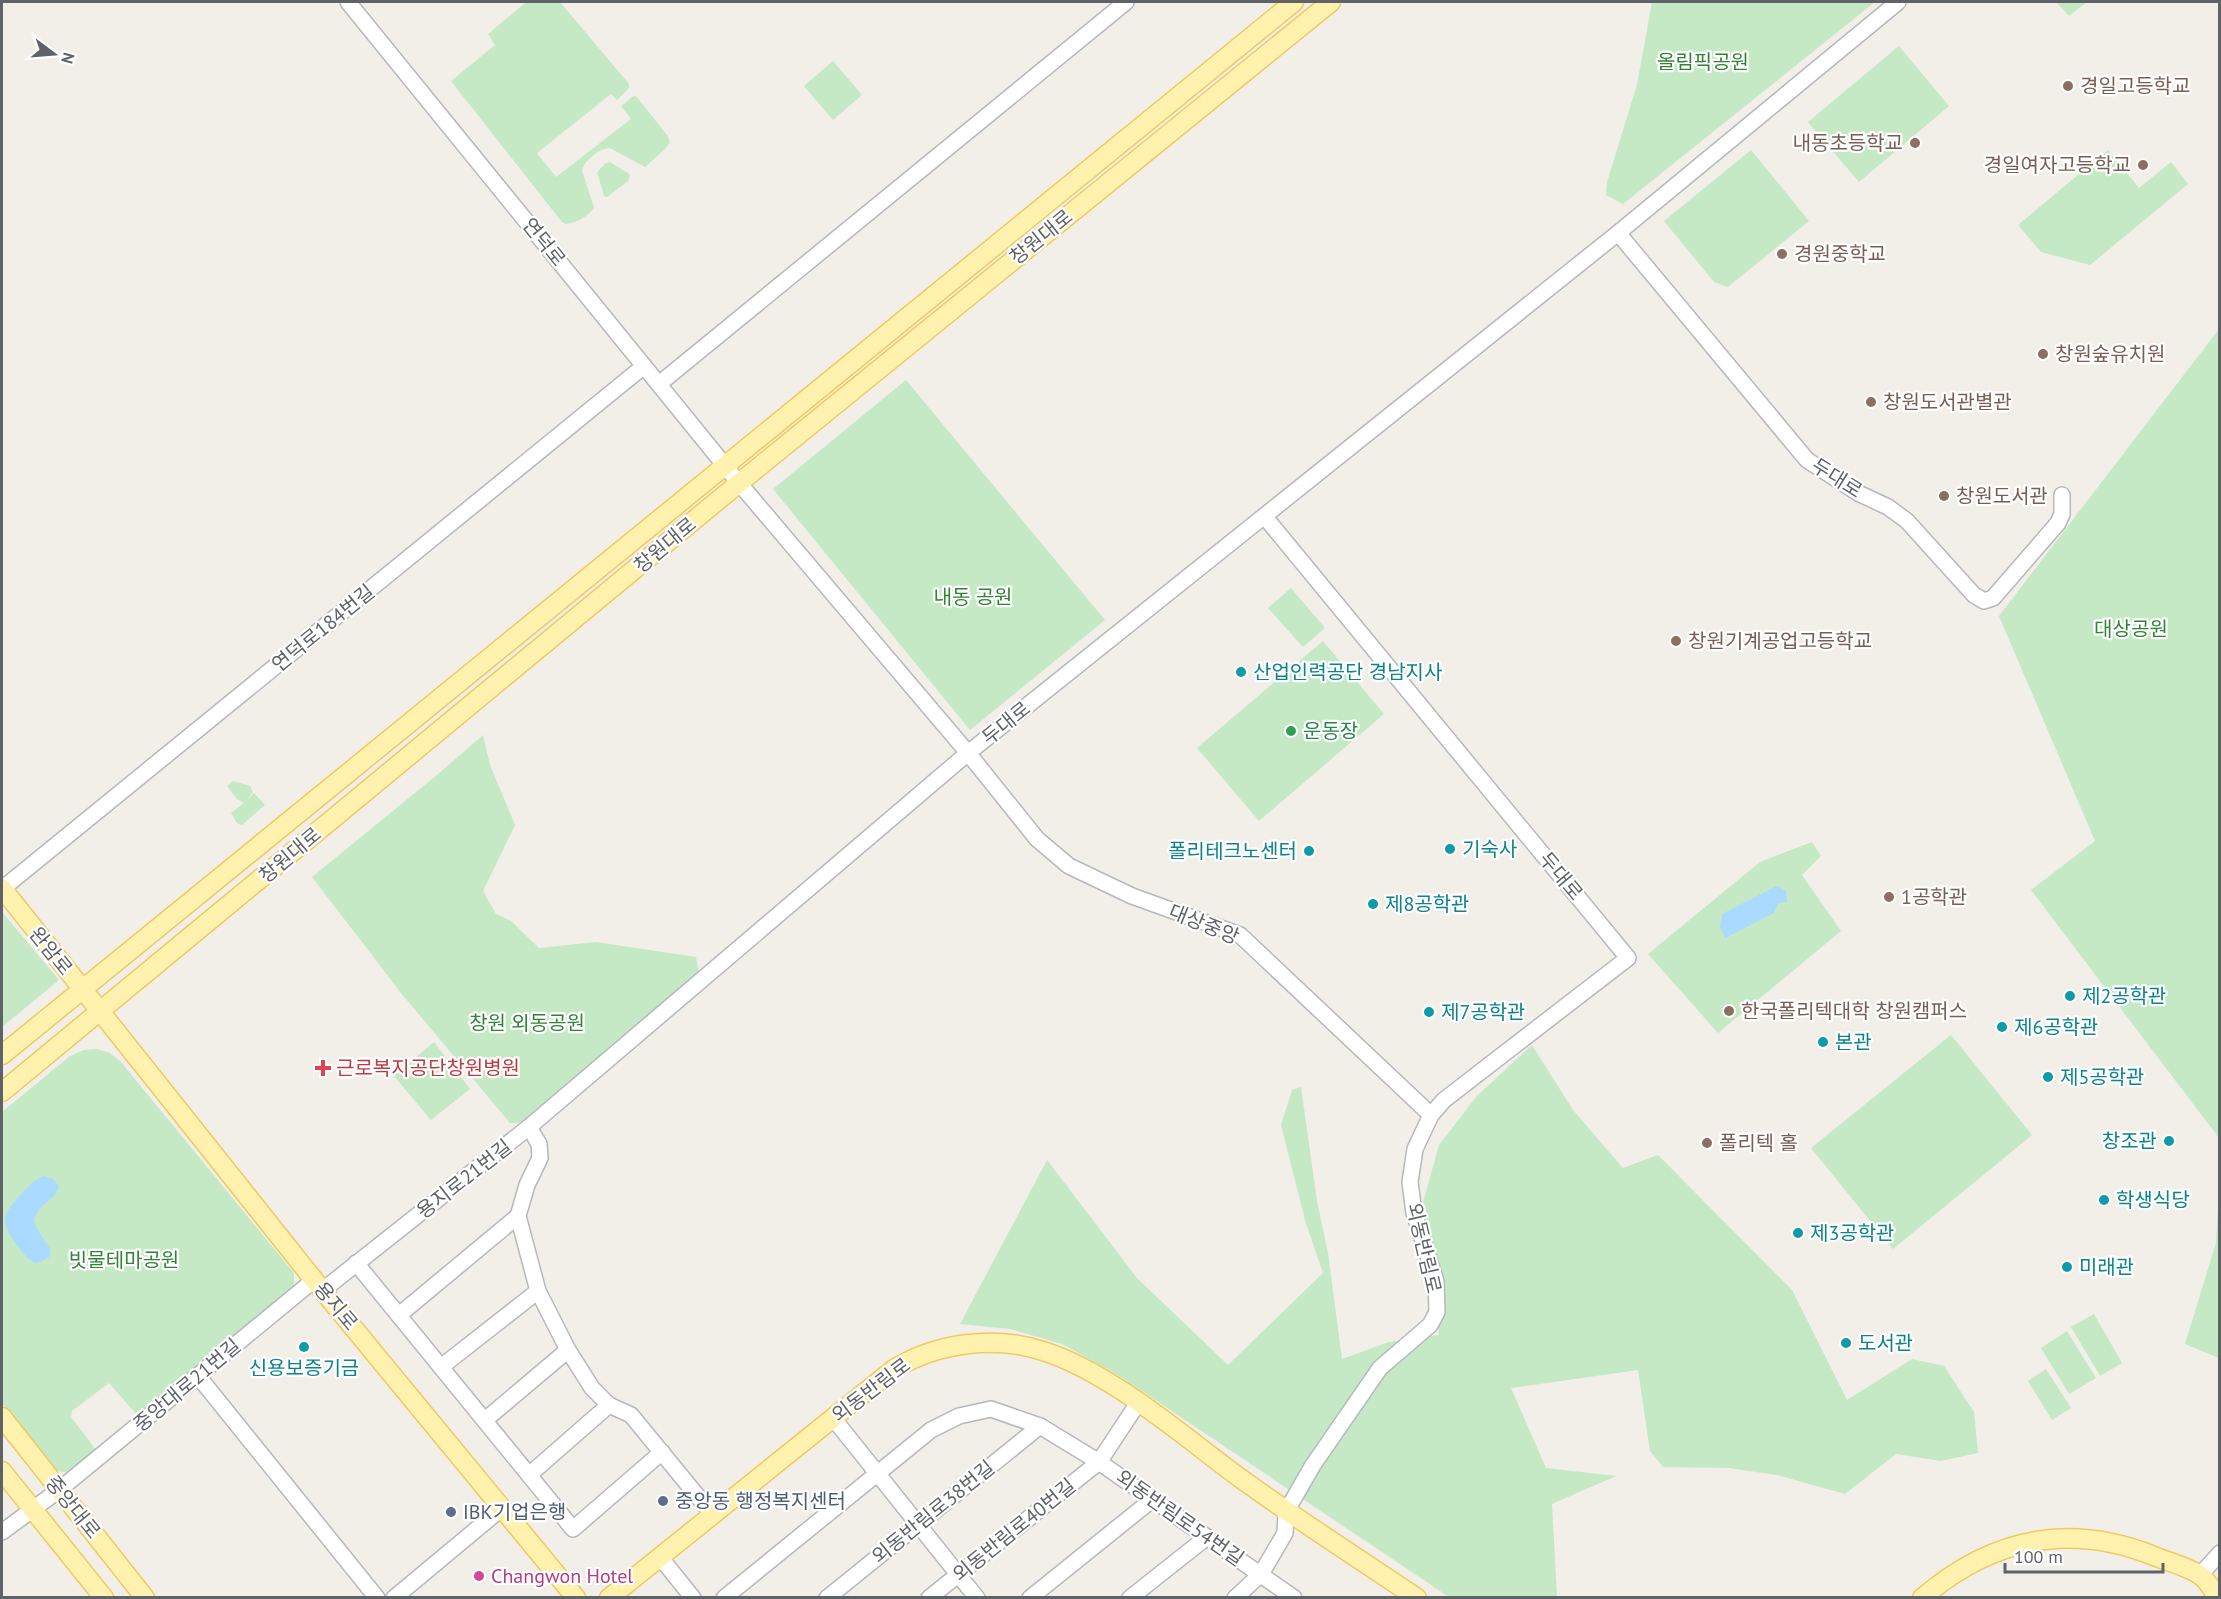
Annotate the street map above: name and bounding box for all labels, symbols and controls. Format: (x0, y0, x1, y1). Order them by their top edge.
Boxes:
north arrow (24, 24, 84, 84)
park label: 올림픽공원 (1657, 49, 1749, 75)
text: N (57, 50, 79, 66)
place label: 경일고등학교 (2080, 73, 2190, 99)
marker: 경일고등학교 (2061, 79, 2075, 93)
place label: 내동초등학교 (1793, 130, 1903, 156)
marker: 내동초등학교 (1908, 136, 1922, 150)
place label: 경일여자고등학교 (1984, 152, 2131, 178)
marker: 경일여자고등학교 (2136, 158, 2150, 172)
street label: 창원대로 (1004, 204, 1078, 270)
street label: 연덕로 (517, 212, 571, 272)
place label: 경원중학교 (1794, 241, 1886, 267)
marker: 경원중학교 (1775, 247, 1789, 261)
place label: 창원숲유치원 (2055, 341, 2165, 367)
marker: 창원숲유치원 (2036, 347, 2050, 361)
place label: 창원도서관별관 (1883, 389, 2012, 415)
marker: 창원도서관별관 (1864, 395, 1878, 409)
street label: 두대로 (1807, 452, 1867, 504)
place label: 창원도서관 (1956, 483, 2048, 509)
marker: 창원도서관 (1937, 489, 1951, 503)
street label: 창원대로 (628, 511, 702, 579)
street label: 연덕로184번길 (266, 579, 380, 677)
park label: 내동 공원 (934, 584, 1012, 610)
park label: 대상공원 (2094, 616, 2168, 642)
place label: 창원기계공업고등학교 (1688, 628, 1872, 654)
marker: 창원기계공업고등학교 (1669, 634, 1683, 648)
place label: 산업인력공단 경남지사 (1253, 659, 1442, 685)
marker: 산업인력공단 경남지사 (1234, 665, 1248, 679)
street label: 두대로 (976, 696, 1036, 750)
place label: 운동장 (1303, 718, 1358, 744)
marker: 운동장 (1284, 724, 1298, 738)
street label: 창원대로 (253, 821, 327, 889)
place label: 기숙사 (1462, 836, 1517, 862)
place label: 폴리테크노센터 (1168, 838, 1297, 864)
marker: 기숙사 (1443, 842, 1457, 856)
marker: 폴리테크노센터 (1302, 844, 1316, 858)
street label: 두대로 (1533, 846, 1589, 906)
place label: 1공학관 (1901, 884, 1967, 910)
marker: 1공학관 (1882, 890, 1896, 904)
place label: 제8공학관 (1385, 891, 1470, 917)
marker: 제8공학관 (1366, 897, 1380, 911)
street label: 대상중앙 (1165, 898, 1243, 950)
street label: 완암로 (24, 921, 78, 981)
place label: 제2공학관 (2082, 983, 2167, 1009)
marker: 제2공학관 (2063, 989, 2077, 1003)
place label: 한국폴리텍대학 창원캠퍼스 (1741, 998, 1967, 1024)
place label: 제7공학관 (1441, 999, 1526, 1025)
marker: 한국폴리텍대학 창원캠퍼스 (1722, 1004, 1736, 1018)
marker: 제7공학관 (1422, 1005, 1436, 1019)
park label: 창원 외동공원 (469, 1010, 585, 1036)
place label: 제6공학관 (2014, 1014, 2099, 1040)
marker: 제6공학관 (1995, 1020, 2009, 1034)
place label: 본관 (1835, 1029, 1872, 1055)
marker: 본관 (1816, 1035, 1830, 1049)
place label: 근로복지공단창원병원 (336, 1055, 520, 1081)
marker: 근로복지공단창원병원 (314, 1059, 332, 1077)
place label: 제5공학관 (2060, 1064, 2145, 1090)
marker: 제5공학관 (2041, 1070, 2055, 1084)
place label: 창조관 (2102, 1128, 2157, 1154)
place label: 폴리텍 홀 (1719, 1130, 1798, 1156)
street label: 용지로21번길 (411, 1134, 517, 1224)
marker: 창조관 (2162, 1134, 2176, 1148)
marker: 폴리텍 홀 (1700, 1136, 1714, 1150)
place label: 학생식당 (2116, 1187, 2190, 1213)
marker: 학생식당 (2097, 1193, 2111, 1207)
street label: 외동반림로 (1401, 1200, 1447, 1296)
place label: 제3공학관 (1810, 1220, 1895, 1246)
marker: 제3공학관 (1791, 1226, 1805, 1240)
park label: 빗물테마공원 (69, 1247, 179, 1273)
place label: 미래관 (2079, 1254, 2134, 1280)
marker: 미래관 (2060, 1260, 2074, 1274)
street label: 용지로 (308, 1276, 364, 1336)
place label: 도서관 (1858, 1330, 1913, 1356)
street label: 중앙대로21번길 (128, 1333, 246, 1437)
marker: 도서관 (1839, 1336, 1853, 1350)
marker: 신용보증기금 (297, 1340, 311, 1354)
street label: 외동반림로 (826, 1352, 916, 1428)
place label: 신용보증기금 (249, 1355, 359, 1381)
street label: 외동반림로38번길 (866, 1455, 1000, 1569)
street label: 외동반림로54번길 (1111, 1464, 1249, 1572)
street label: 중앙대로 (40, 1470, 106, 1544)
street label: 외동반림로40번길 (947, 1473, 1081, 1587)
place label: 중앙동 행정복지센터 (675, 1488, 846, 1514)
marker: 중앙동 행정복지센터 (656, 1494, 670, 1508)
place label: IBK기업은행 (463, 1499, 566, 1525)
marker: IBK기업은행 (444, 1505, 458, 1519)
scale bar (2005, 1536, 2162, 1574)
text: 100 m (2014, 1545, 2063, 1568)
place label: Changwon Hotel (491, 1563, 633, 1589)
marker: Changwon Hotel (472, 1569, 486, 1583)

